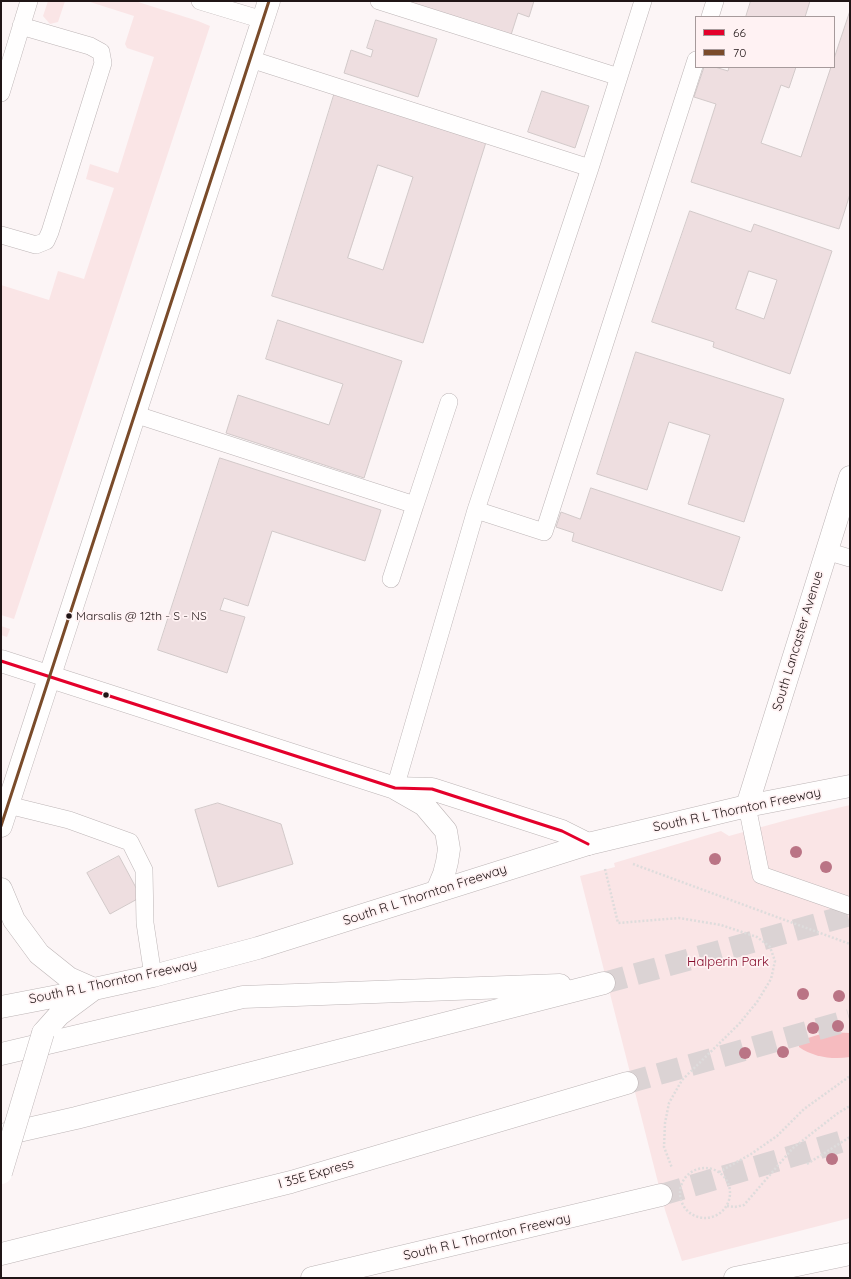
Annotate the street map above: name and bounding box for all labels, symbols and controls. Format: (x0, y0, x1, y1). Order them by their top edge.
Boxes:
legend (695, 16, 835, 68)
text: 66 (733, 25, 746, 40)
text: 70 (733, 45, 746, 60)
street label: South Lancaster Avenue (769, 569, 827, 713)
place label: Marsalis @ 12th - S - NS (76, 609, 207, 623)
marker: Marsalis @ 12th - S - NS (64, 611, 74, 621)
unlabelled marker (101, 690, 111, 700)
street label: South R L Thornton Freeway (652, 785, 822, 835)
street label: South R L Thornton Freeway (341, 861, 509, 929)
park label: Halperin Park (687, 954, 769, 970)
street label: South R L Thornton Freeway (28, 957, 198, 1007)
street label: I 35E Express (277, 1156, 355, 1192)
street label: South R L Thornton Freeway (402, 1210, 572, 1264)

